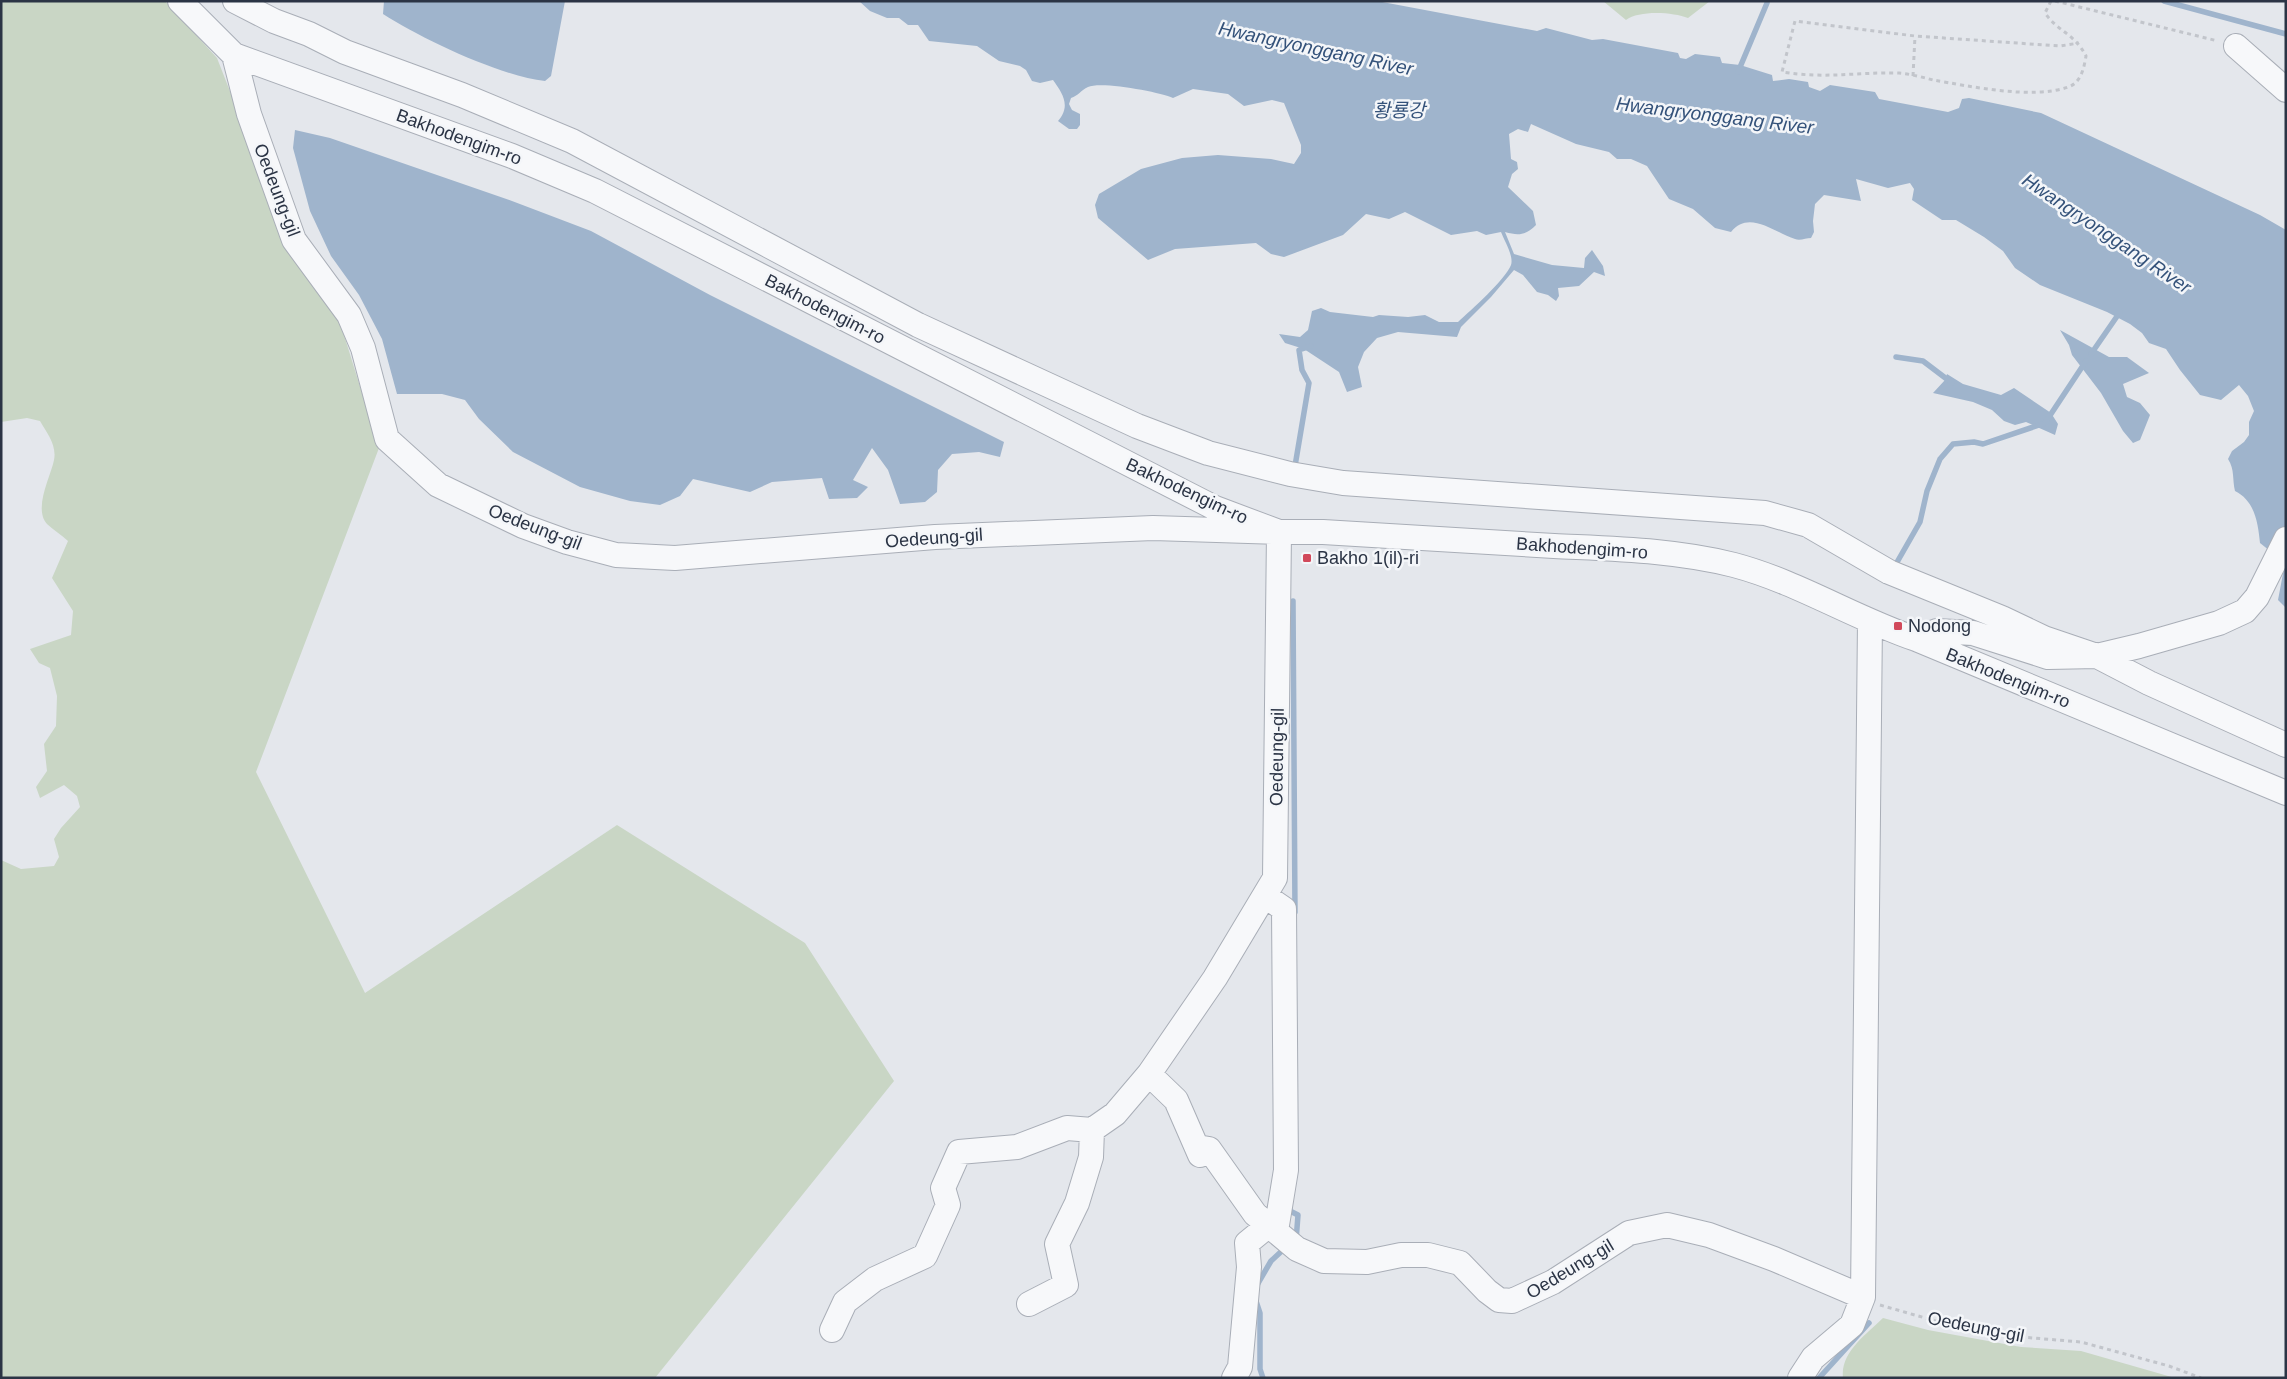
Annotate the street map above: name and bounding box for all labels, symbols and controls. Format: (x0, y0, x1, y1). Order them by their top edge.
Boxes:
water label: Hwangryonggang River (1217, 18, 1416, 80)
water label: Hwangryonggang River (1615, 93, 1815, 138)
water label: 황룡강 (1373, 100, 1428, 121)
street label: Bakhodengim-ro (394, 105, 524, 169)
street label: Oedeung-gil (250, 141, 304, 239)
water label: Hwangryonggang River (2019, 169, 2195, 298)
street label: Bakhodengim-ro (762, 270, 888, 348)
street label: Bakhodengim-ro (1123, 454, 1251, 528)
street label: Oedeung-gil (486, 500, 584, 554)
street label: Oedeung-gil (884, 525, 984, 551)
street label: Bakhodengim-ro (1515, 533, 1649, 563)
place label: Bakho 1(il)-ri (1317, 548, 1419, 568)
marker: Bakho 1(il)-ri (1301, 552, 1313, 564)
place label: Nodong (1908, 616, 1971, 636)
marker: Nodong (1892, 620, 1904, 632)
street label: Bakhodengim-ro (1943, 644, 2073, 712)
street label: Oedeung-gil (1266, 708, 1288, 806)
street label: Oedeung-gil (1523, 1235, 1617, 1303)
street label: Oedeung-gil (1926, 1308, 2026, 1346)

